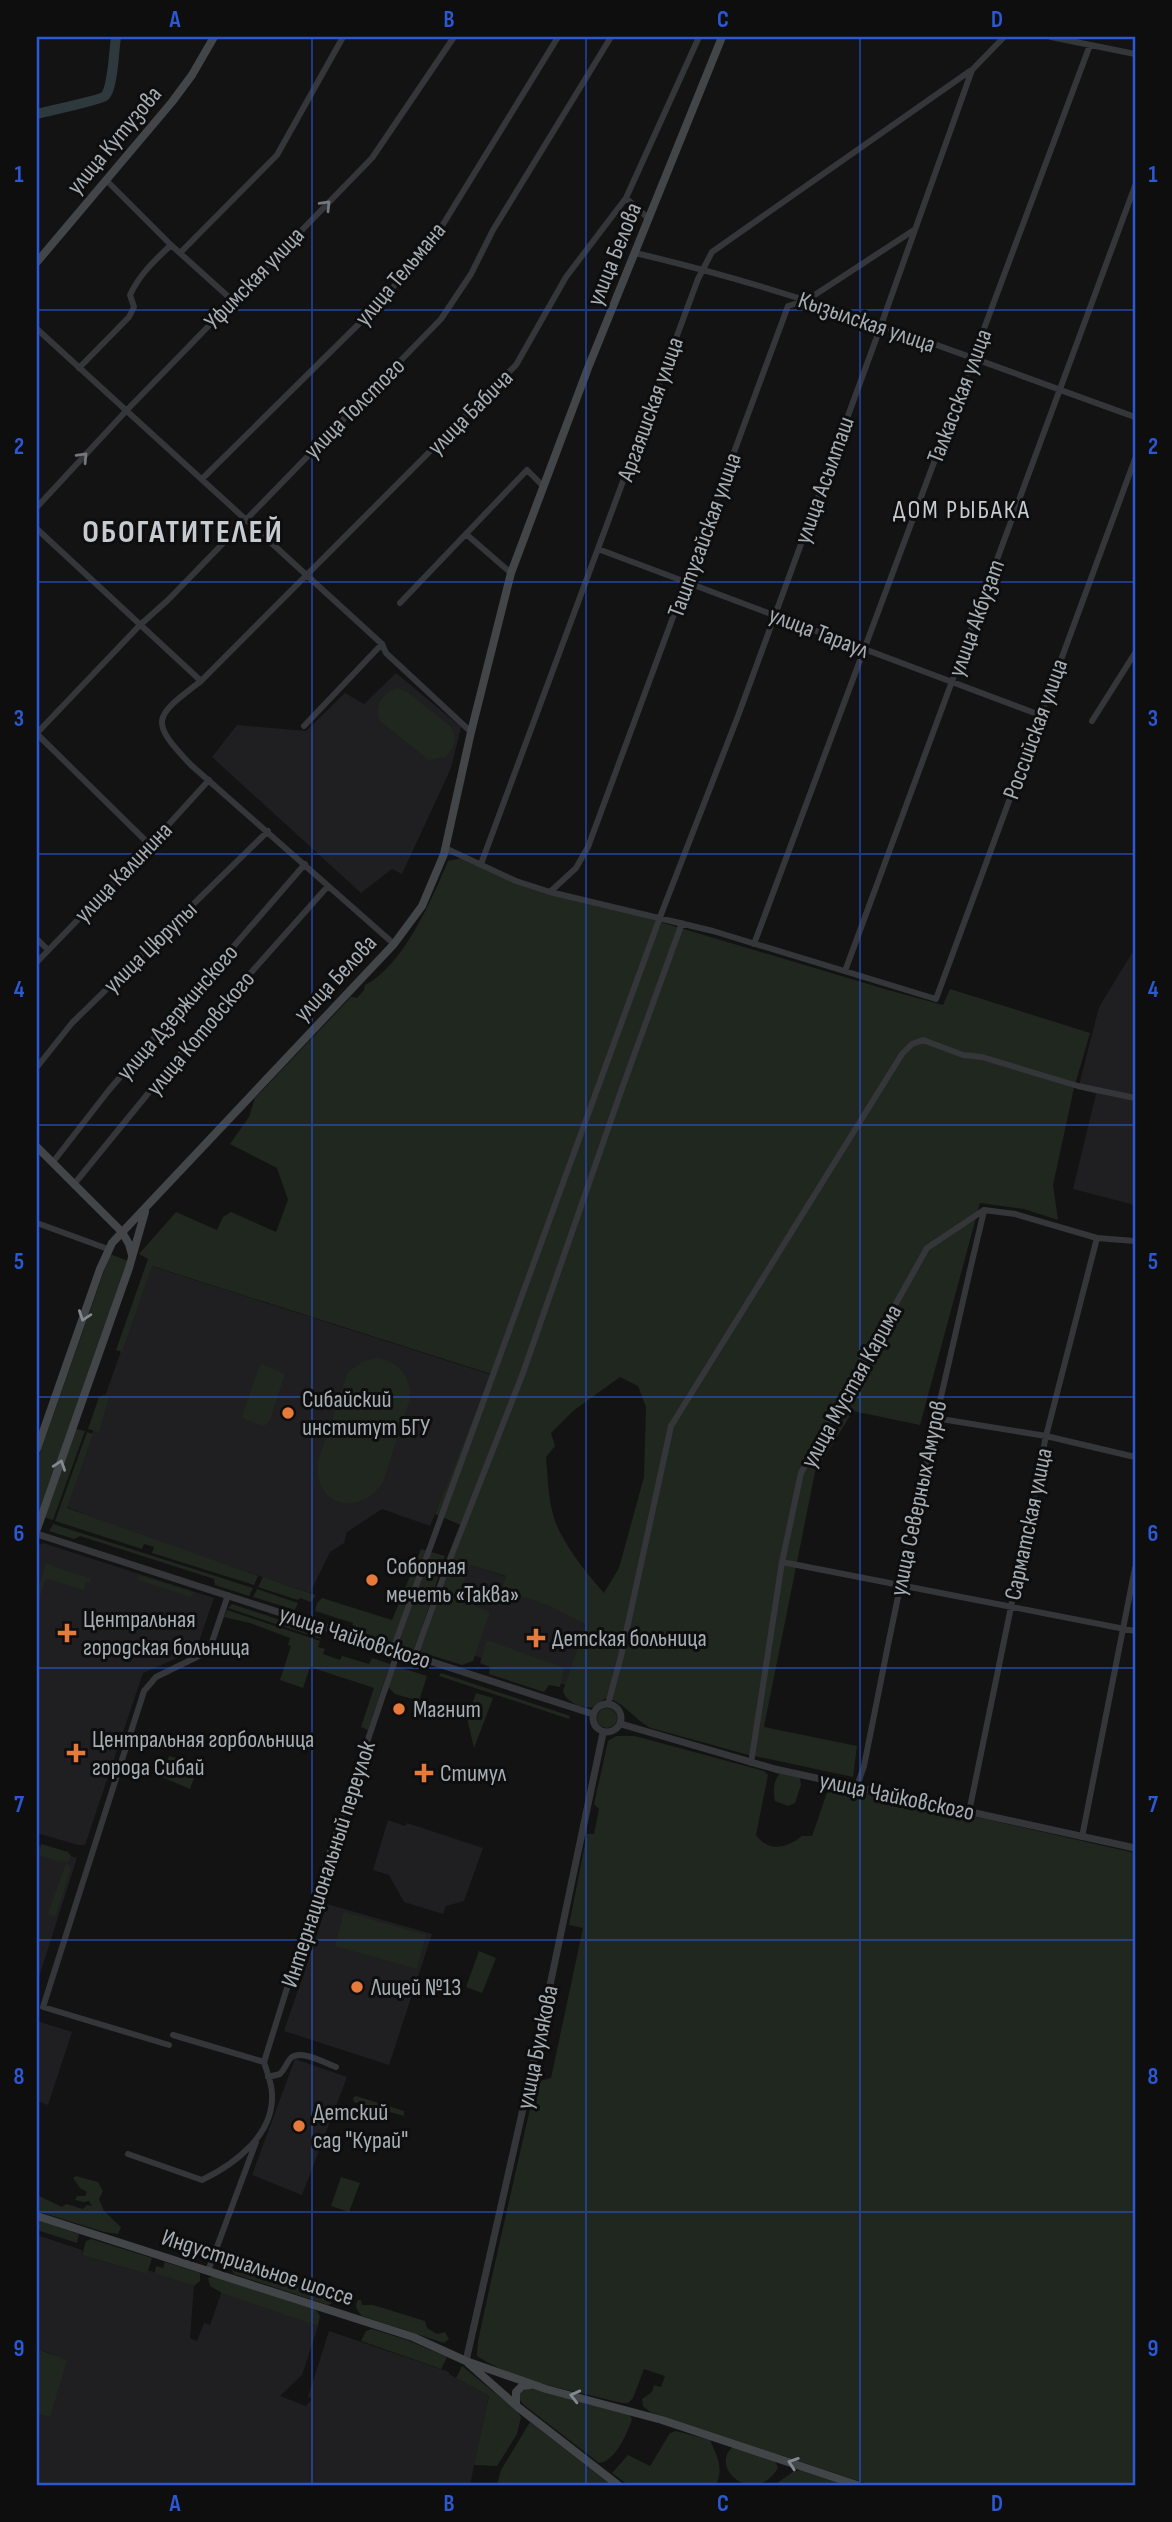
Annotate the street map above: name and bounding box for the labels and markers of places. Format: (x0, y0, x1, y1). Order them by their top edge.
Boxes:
place label: Сибайский институт БГУ (302, 1385, 430, 1442)
marker: Сибайский институт БГУ (280, 1405, 296, 1421)
place label: Соборная мечеть «Таква» (386, 1552, 519, 1609)
marker: Соборная мечеть «Таква» (364, 1572, 380, 1588)
place label: Центральная городская больница (83, 1605, 250, 1662)
marker: Центральная городская больница (57, 1623, 77, 1643)
place label: Детская больница (552, 1624, 707, 1653)
marker: Детская больница (526, 1628, 546, 1648)
place label: Магнит (413, 1695, 481, 1724)
marker: Магнит (391, 1701, 407, 1717)
place label: Центральная горбольница города Сибай (92, 1725, 314, 1782)
marker: Центральная горбольница города Сибай (66, 1743, 86, 1763)
place label: Стимул (440, 1759, 507, 1788)
marker: Стимул (414, 1763, 434, 1783)
place label: Лицей №13 (370, 1973, 461, 2002)
marker: Лицей №13 (349, 1979, 365, 1995)
place label: Детский сад "Курай" (313, 2098, 408, 2155)
marker: Детский сад "Курай" (291, 2118, 307, 2134)

